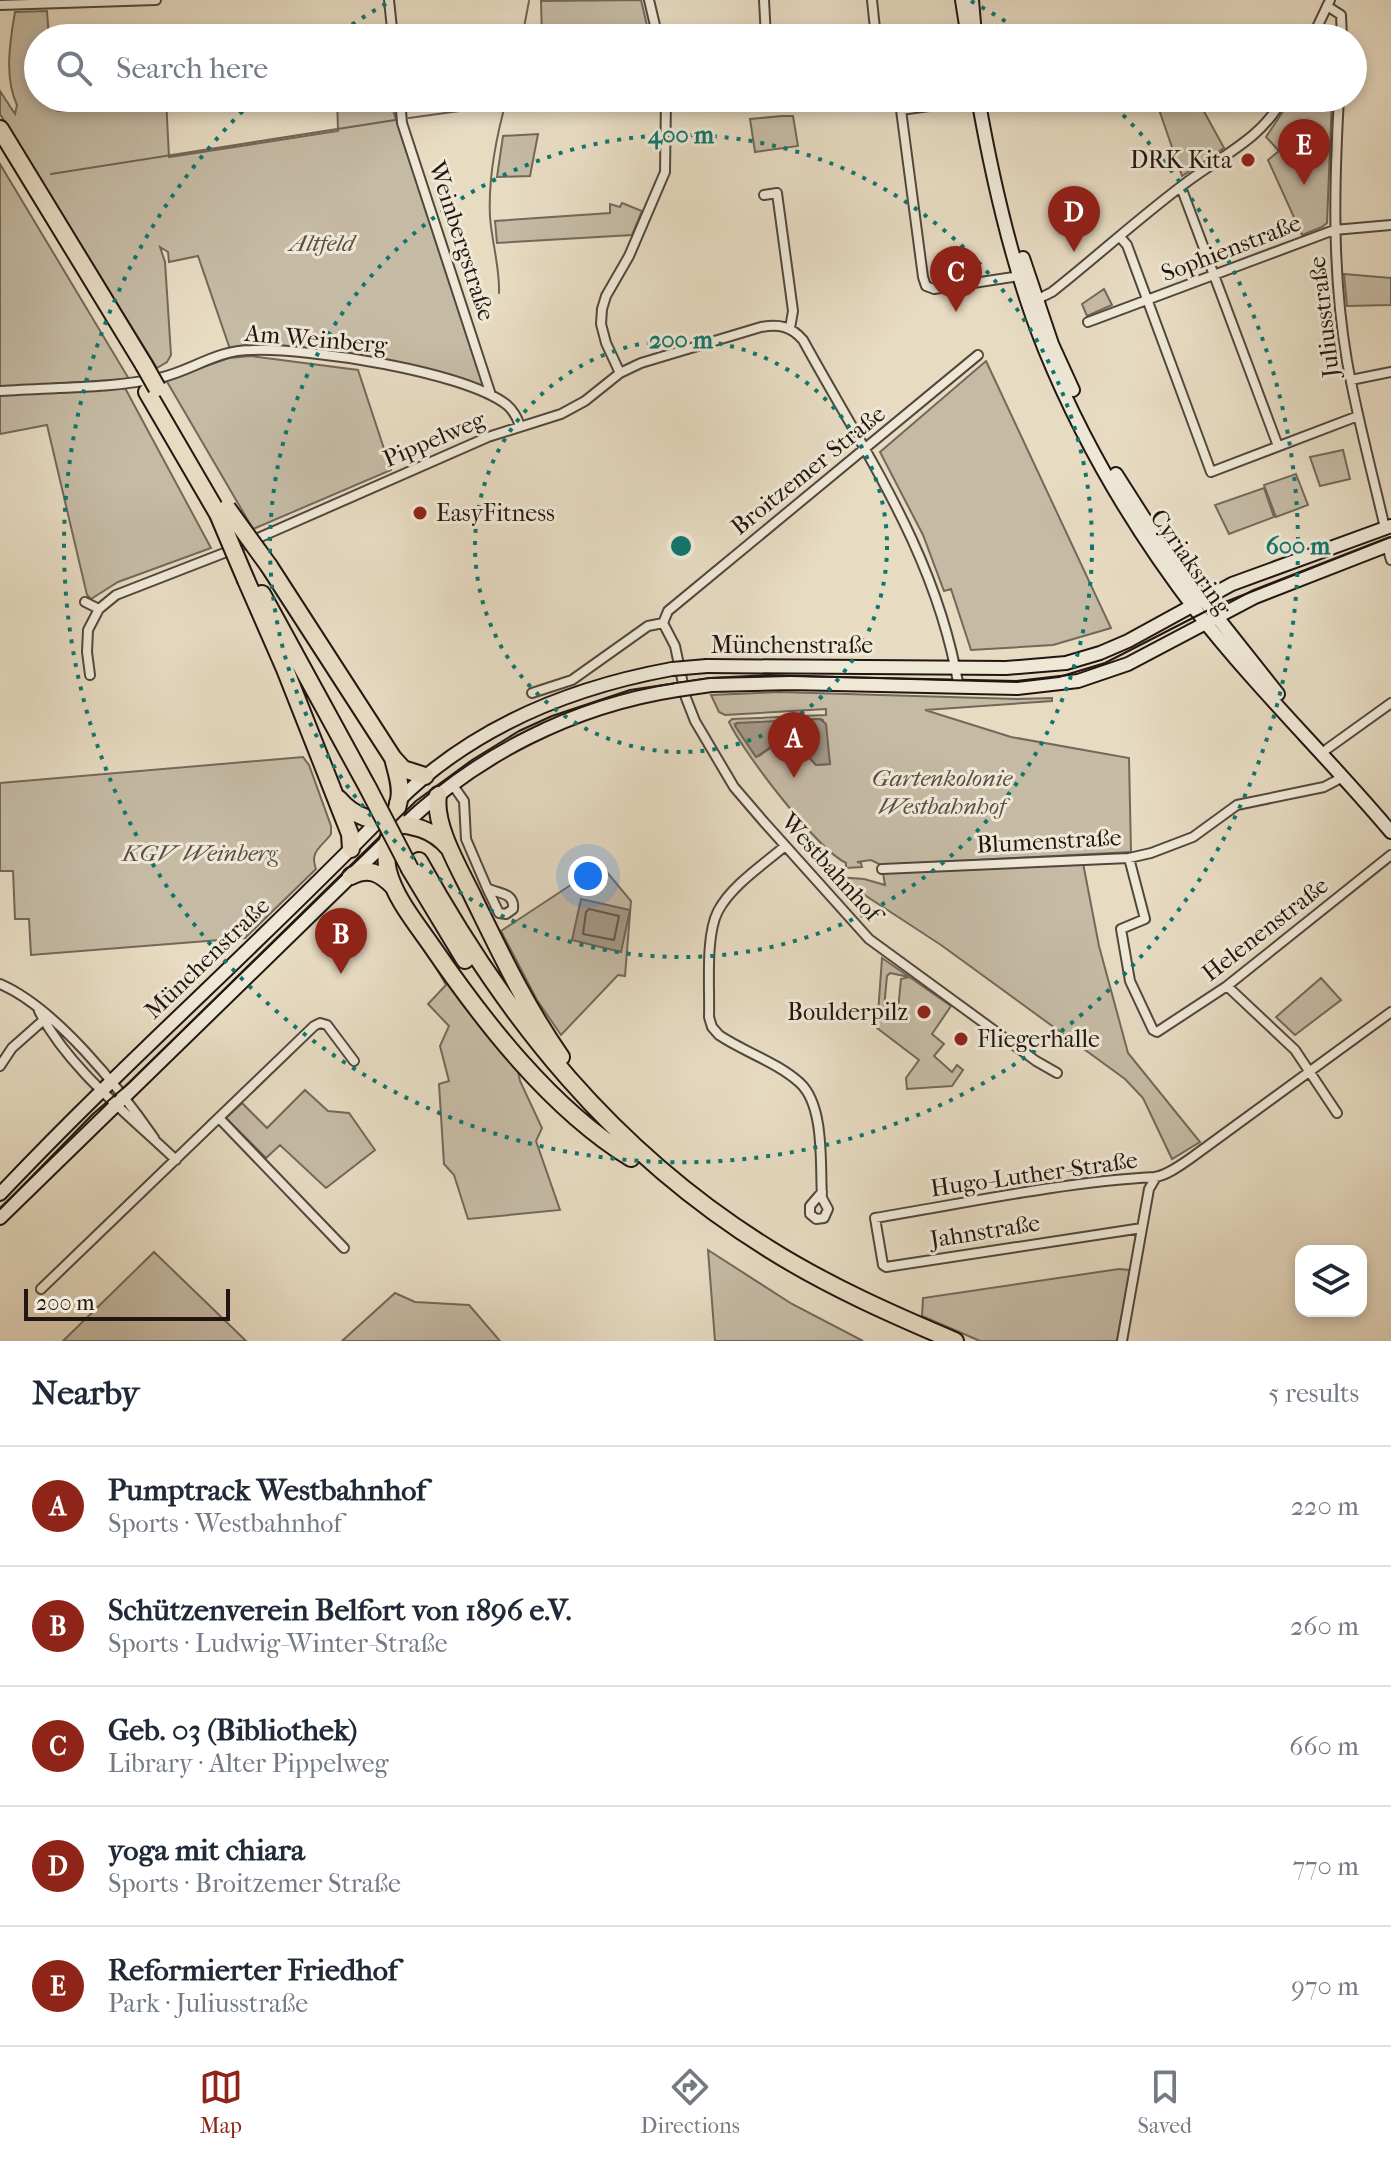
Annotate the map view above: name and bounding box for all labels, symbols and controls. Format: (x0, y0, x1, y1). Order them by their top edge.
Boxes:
search box (24, 24, 1367, 112)
icon: search (52, 46, 96, 90)
text: Search here (116, 51, 268, 86)
pin: E (1278, 119, 1330, 185)
text: 400 m (647, 121, 715, 150)
place label: DRK Kita (1130, 146, 1233, 174)
marker: DRK Kita (1239, 151, 1257, 169)
street label: Weinbergstraße (423, 157, 501, 324)
pin: D (1048, 186, 1100, 252)
street label: Sophienstraße (1157, 208, 1305, 287)
park label: Altfeld (287, 229, 357, 257)
pin: C (930, 246, 982, 312)
street label: Juliusstraße (1303, 255, 1346, 381)
street label: Am Weinberg (243, 319, 390, 359)
text: 200 m (649, 326, 714, 354)
street label: Broitzemer Straße (725, 399, 891, 541)
street label: Pippelweg (379, 405, 490, 473)
place label: EasyFitness (436, 499, 555, 527)
marker: EasyFitness (411, 504, 429, 522)
street label: Cyriaksring (1144, 504, 1238, 621)
centre of rings (667, 532, 695, 560)
text: 600 m (1266, 532, 1331, 560)
street label: Münchenstraße (711, 631, 873, 659)
pin: A (768, 712, 820, 778)
park label: Gartenkolonie Westbahnhof (872, 764, 1014, 820)
street label: Westbahnhof (775, 807, 890, 931)
street label: Blumenstraße (976, 823, 1122, 859)
park label: KGV Weinberg (120, 839, 278, 867)
your location (568, 856, 608, 896)
street label: Helenenstraße (1196, 871, 1334, 987)
street label: Münchenstraße (139, 891, 275, 1025)
pin: B (315, 908, 367, 974)
place label: Boulderpilz (787, 998, 908, 1026)
marker: Boulderpilz (915, 1003, 933, 1021)
place label: Fliegerhalle (977, 1025, 1100, 1053)
marker: Fliegerhalle (952, 1030, 970, 1048)
street label: Hugo-Luther-Straße (929, 1146, 1140, 1202)
street label: Jahnstraße (926, 1208, 1042, 1254)
map controls (1295, 1245, 1367, 1317)
button: layers (1295, 1245, 1367, 1317)
scale bar (24, 1285, 230, 1321)
text: 200 m (36, 1290, 95, 1316)
text: Nearby (32, 1373, 139, 1413)
text: 5 results (1268, 1378, 1359, 1409)
text: Pumptrack Westbahnhof (108, 1473, 426, 1508)
text: A (50, 1491, 66, 1522)
text: 220 m (1291, 1491, 1359, 1522)
text: Sports · Westbahnhof (108, 1508, 342, 1539)
text: Schützenverein Belfort von 1896 e.V. (108, 1593, 571, 1628)
text: B (50, 1611, 66, 1642)
text: 260 m (1290, 1611, 1359, 1642)
text: Sports · Ludwig-Winter-Straße (108, 1628, 448, 1659)
text: Geb. 03 (Bibliothek) (108, 1713, 357, 1748)
text: C (49, 1731, 67, 1762)
text: 660 m (1289, 1731, 1359, 1762)
text: Library · Alter Pippelweg (108, 1748, 388, 1779)
text: yoga mit chiara (108, 1833, 305, 1868)
text: D (48, 1851, 68, 1882)
text: 770 m (1292, 1851, 1359, 1882)
text: Sports · Broitzemer Straße (108, 1868, 401, 1899)
text: Reformierter Friedhof (108, 1953, 398, 1988)
text: E (50, 1971, 66, 2002)
text: 970 m (1291, 1971, 1359, 2002)
text: Park · Juliusstraße (108, 1988, 308, 2019)
tab: Map (199, 2065, 243, 2139)
tab: Directions (641, 2065, 740, 2139)
tab: Saved (1138, 2065, 1192, 2139)

